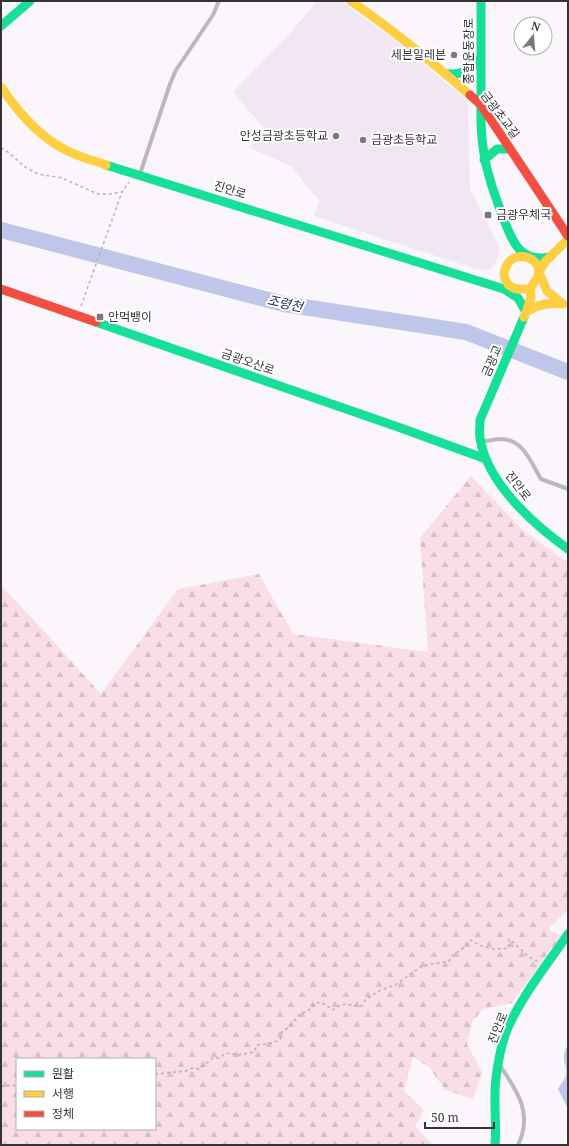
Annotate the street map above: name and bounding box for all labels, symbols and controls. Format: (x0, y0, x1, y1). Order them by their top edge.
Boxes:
north arrow (513, 16, 553, 56)
street label: 종합운동장로 (460, 18, 477, 84)
text: N (530, 18, 543, 34)
place label: 세븐일레븐 (391, 46, 446, 63)
marker: 세븐일레븐 (449, 50, 459, 60)
street label: 금광초교길 (477, 88, 524, 142)
place label: 안성금광초등학교 (240, 127, 328, 144)
marker: 안성금광초등학교 (331, 131, 341, 141)
place label: 금광초등학교 (371, 131, 437, 148)
marker: 금광초등학교 (358, 135, 368, 145)
street label: 진안로 (212, 177, 248, 202)
place label: 금광우체국 (496, 206, 551, 223)
marker: 금광우체국 (483, 210, 493, 220)
water label: 조령천 (266, 290, 305, 316)
place label: 안먹뱅이 (108, 308, 152, 325)
marker: 안먹뱅이 (95, 312, 105, 322)
street label: 금광교 (477, 342, 506, 379)
street label: 금광오산로 (219, 345, 277, 379)
street label: 진안로 (502, 467, 535, 504)
street label: 진안로 (483, 1009, 512, 1046)
legend (16, 1058, 156, 1130)
text: 원활 (52, 1065, 74, 1082)
text: 서행 (52, 1085, 74, 1102)
scale bar (425, 1104, 494, 1130)
text: 정체 (52, 1105, 74, 1122)
text: 50 m (431, 1109, 459, 1126)

